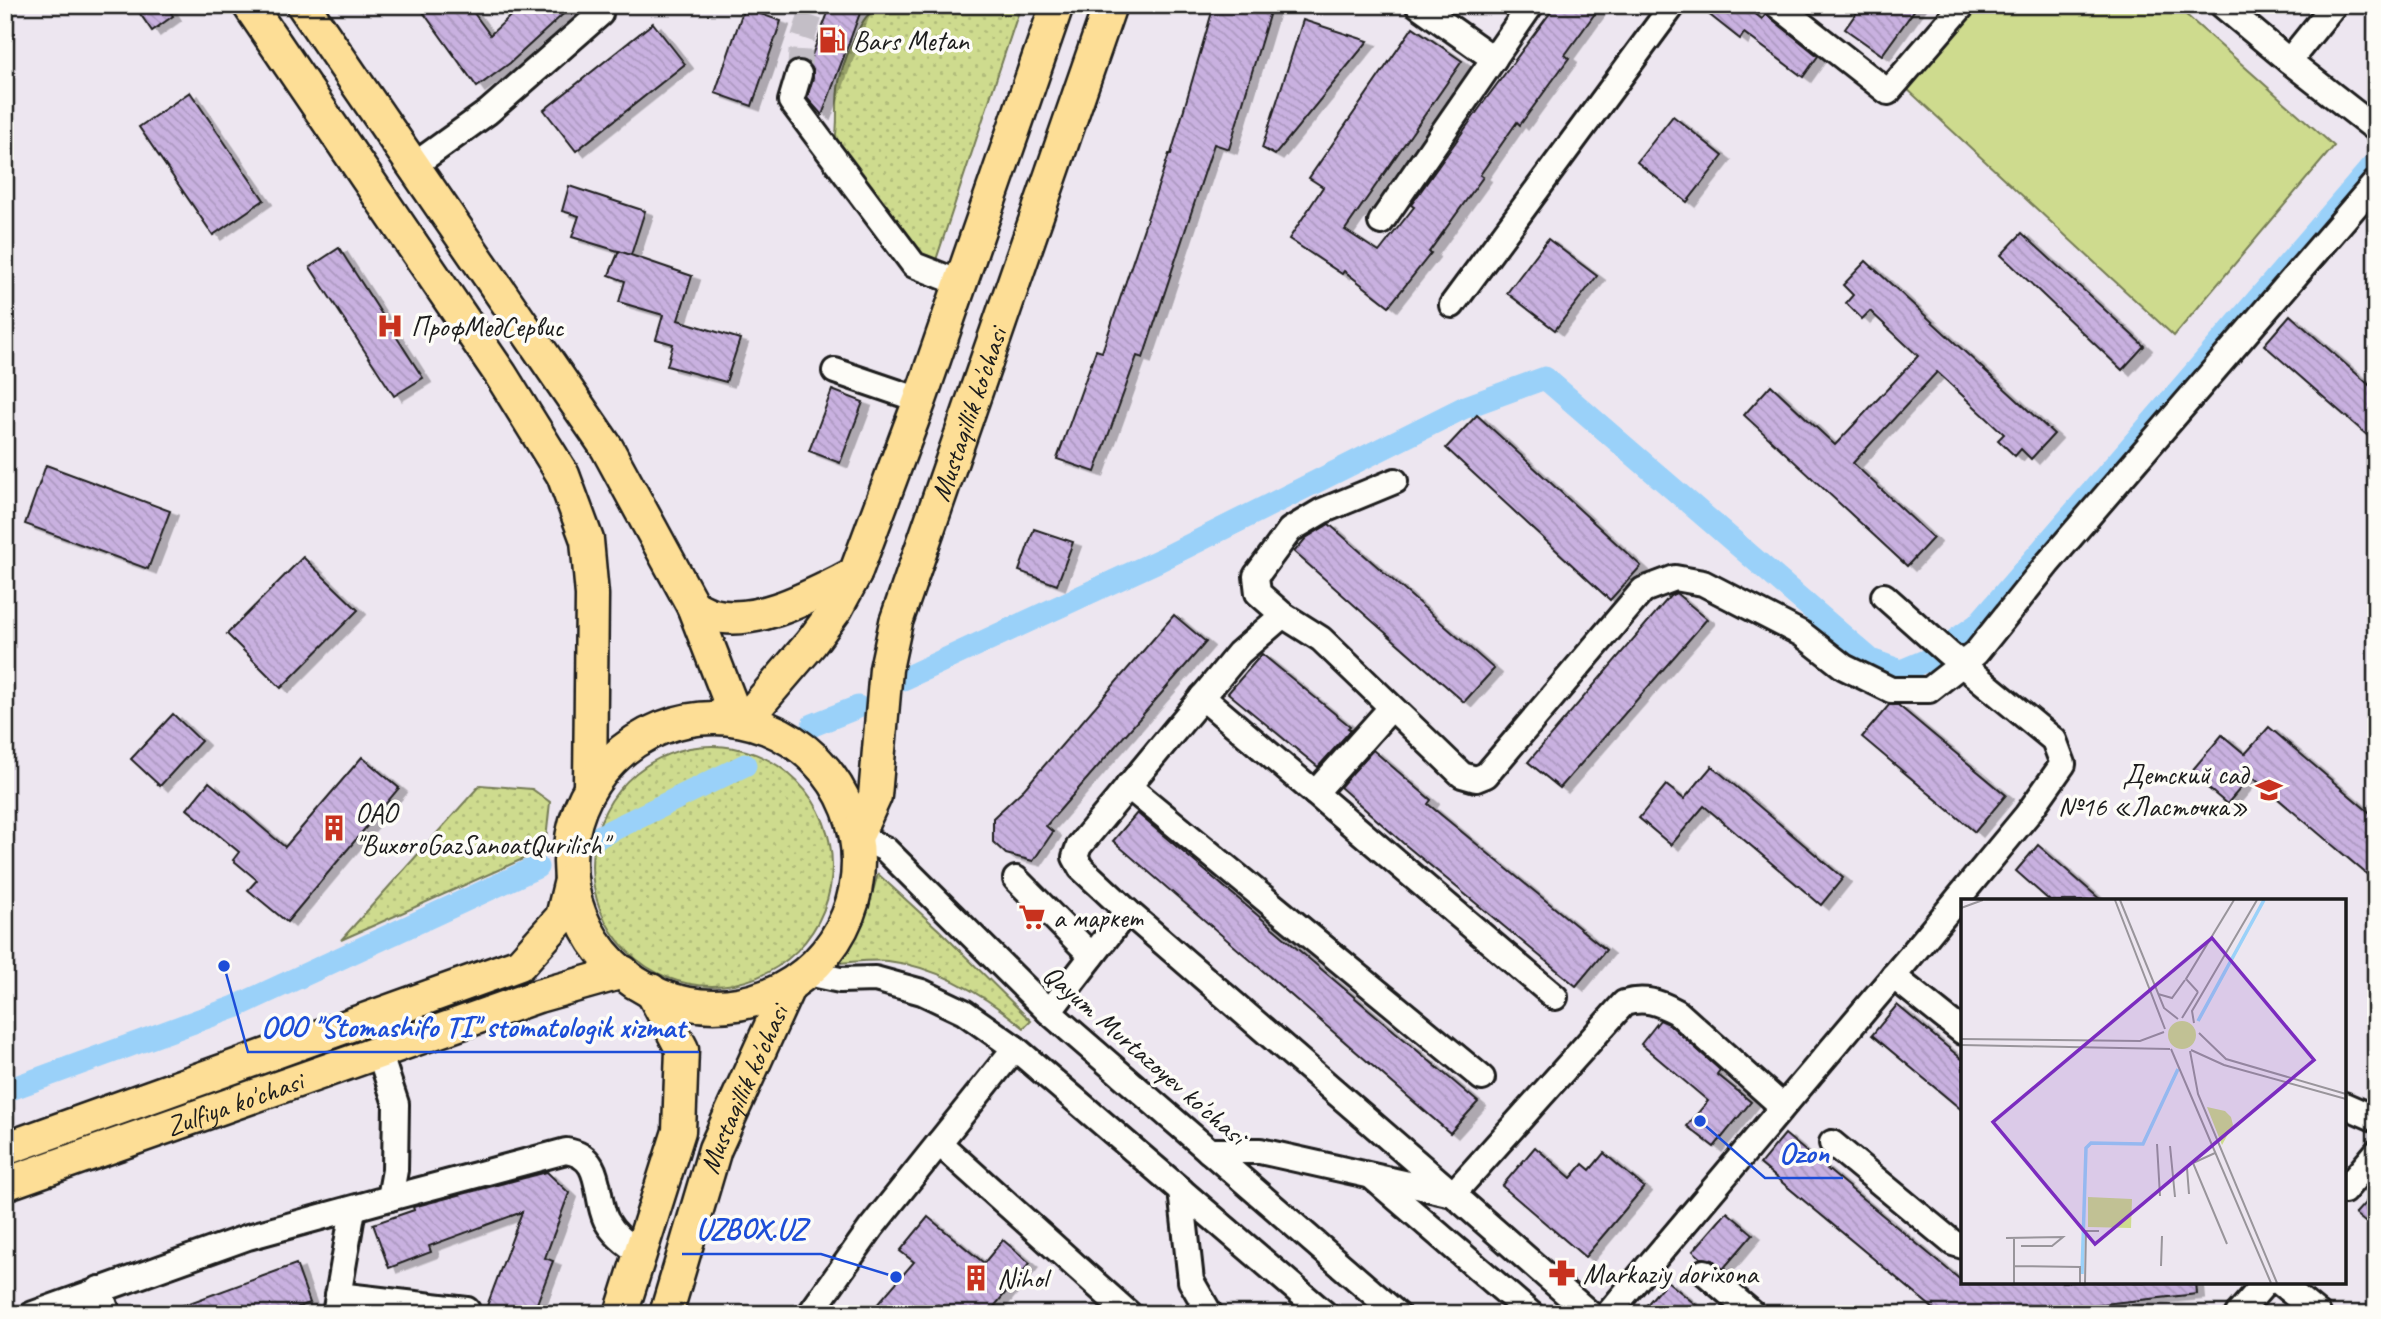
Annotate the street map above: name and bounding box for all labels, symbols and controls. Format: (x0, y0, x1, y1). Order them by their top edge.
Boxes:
place label: Bars Metan (853, 23, 970, 58)
fuel station icon: Bars Metan (817, 25, 847, 55)
place label: ПрофМедСервис (411, 309, 565, 344)
hospital icon: ПрофМедСервис (375, 311, 405, 341)
street label: Mustaqillik ko'chasi (922, 320, 1016, 506)
place label: Детский сад №16 «Ласточка» (2058, 757, 2251, 824)
school or university icon: Детский сад №16 «Ласточка» (2254, 775, 2284, 805)
place label: ОАО "BuxoroGazSanoatQurilish" (355, 795, 614, 862)
building icon: ОАО "BuxoroGazSanoatQurilish" (319, 813, 349, 843)
inset map (1961, 899, 2346, 1284)
place label: а маркет (1053, 900, 1144, 935)
supermarket icon: а маркет (1017, 902, 1047, 932)
street label: Qayum Murtazoyev ko'chasi (1036, 957, 1256, 1155)
street label: Mustaqillik ko'chasi (692, 996, 798, 1178)
callout: OOO "Stomashifo TI" stomatologik xizmat (248, 1001, 699, 1052)
text: OOO "Stomashifo TI" stomatologik xizmat (261, 1008, 688, 1046)
street label: Zulfiya ko'chasi (161, 1062, 311, 1144)
callout: Ozon (1765, 1127, 1843, 1178)
text: Ozon (1779, 1134, 1830, 1172)
callout: UZBOX.UZ (682, 1203, 821, 1254)
text: UZBOX.UZ (696, 1210, 812, 1248)
place label: Markaziy dorixona (1583, 1256, 1760, 1291)
pharmacy icon: Markaziy dorixona (1547, 1258, 1577, 1288)
place label: Nihol (997, 1261, 1052, 1296)
building icon: Nihol (961, 1263, 991, 1293)

